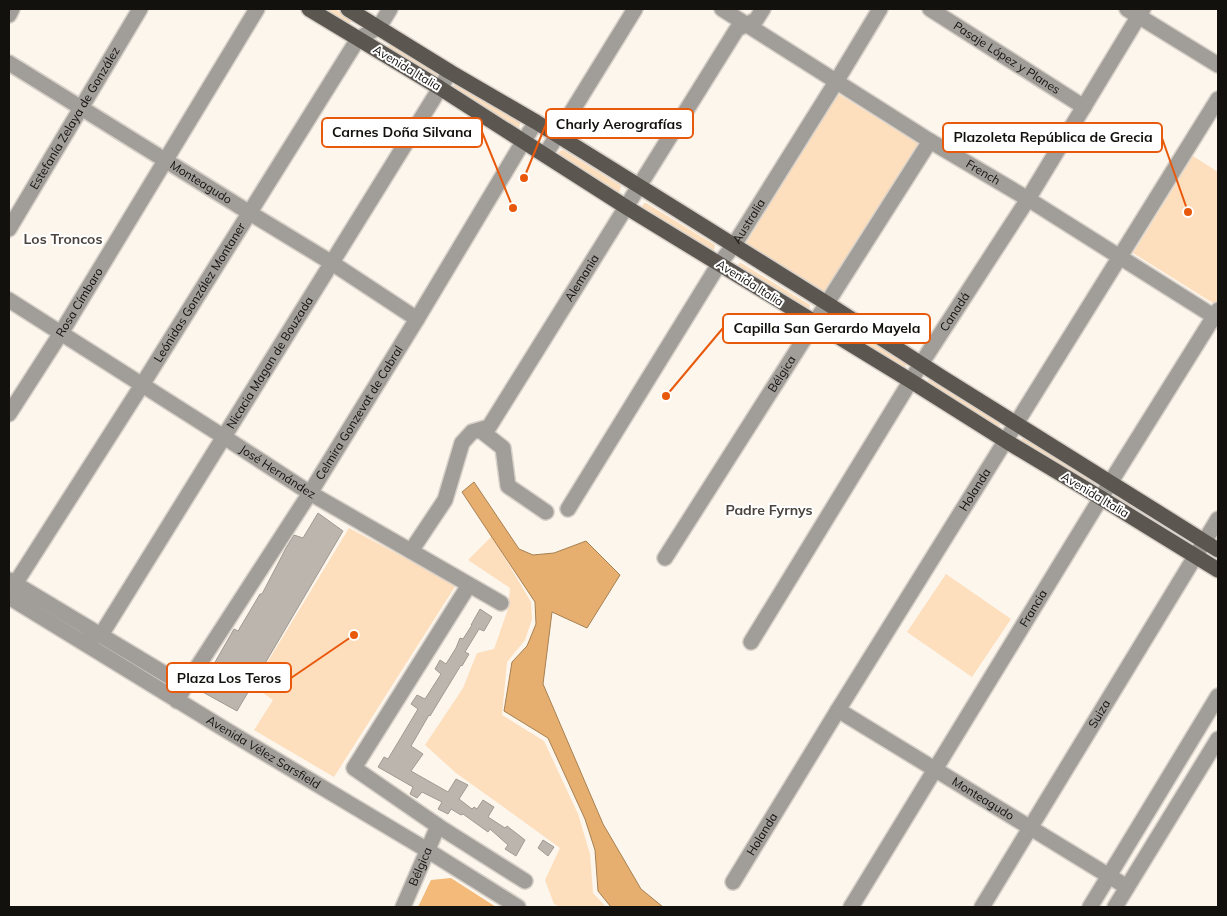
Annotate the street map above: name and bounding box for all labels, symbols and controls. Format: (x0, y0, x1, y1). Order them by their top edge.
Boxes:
street label: Pasaje López y Planes (951, 18, 1063, 97)
street label: Avenida Italia (371, 42, 444, 94)
street label: Estefanía Zelaya de González (26, 44, 123, 192)
callout: Charly Aerografías (546, 109, 693, 138)
text: Charly Aerografías (556, 115, 682, 133)
callout: Carnes Doña Silvana (322, 118, 482, 147)
text: Carnes Doña Silvana (332, 123, 472, 141)
callout: Plazoleta República de Grecia (943, 123, 1162, 152)
text: Plazoleta República de Grecia (953, 128, 1153, 146)
street label: French (963, 156, 1003, 188)
street label: Monteagudo (167, 157, 235, 207)
street label: Australia (729, 196, 768, 246)
street label: Leónidas González Montaner (150, 219, 249, 365)
district label: Los Troncos (24, 230, 102, 248)
street label: Alemania (561, 251, 602, 304)
street label: Avenida Italia (714, 256, 787, 309)
street label: Rosa Címbaro (52, 265, 106, 340)
street label: Canadá (936, 289, 973, 334)
street label: Nicacia Magan de Bouzada (223, 293, 316, 431)
callout: Capilla San Gerardo Mayela (723, 314, 930, 343)
text: Capilla San Gerardo Mayela (734, 319, 920, 337)
street label: Celmira Gonzevat de Cabral (312, 343, 406, 483)
street label: Bélgica (764, 353, 799, 395)
street label: José Hernández (237, 441, 319, 502)
street label: Holanda (956, 465, 994, 514)
street label: Avenida Italia (1059, 469, 1132, 521)
district label: Padre Fyrnys (725, 501, 813, 519)
street label: Francia (1016, 587, 1050, 630)
callout: Plaza Los Teros (167, 663, 291, 692)
text: Plaza Los Teros (177, 669, 281, 687)
street label: Suiza (1085, 697, 1113, 731)
street label: Avenida Vélez Sarsfield (204, 712, 323, 792)
street label: Monteagudo (949, 774, 1017, 823)
street label: Holanda (743, 810, 781, 858)
street label: Bélgica (405, 845, 435, 888)

